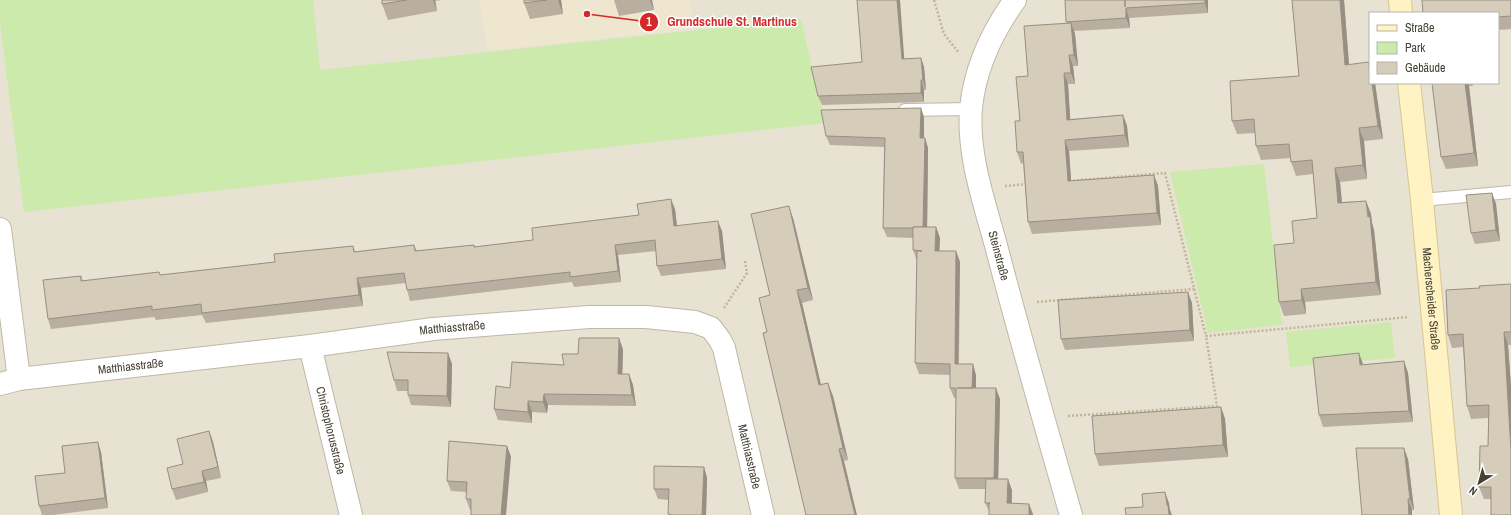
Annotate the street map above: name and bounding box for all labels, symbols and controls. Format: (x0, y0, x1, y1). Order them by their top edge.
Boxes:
callout: Grundschule St. Martinus (639, 9, 805, 34)
legend (1369, 12, 1499, 84)
text: Grundschule St. Martinus (667, 13, 797, 30)
text: 1 (646, 14, 652, 30)
text: Straße (1405, 20, 1435, 36)
text: Park (1405, 40, 1425, 56)
text: Gebäude (1405, 60, 1446, 76)
street label: Steinstraße (984, 229, 1013, 282)
street label: Macherscheider Straße (1418, 247, 1444, 351)
street label: Matthiasstraße (418, 317, 486, 339)
street label: Matthiasstraße (97, 355, 164, 378)
street label: Christophorusstraße (312, 385, 349, 476)
street label: Matthiasstraße (734, 423, 765, 490)
north arrow (1459, 463, 1499, 503)
text: N (1466, 483, 1480, 499)

